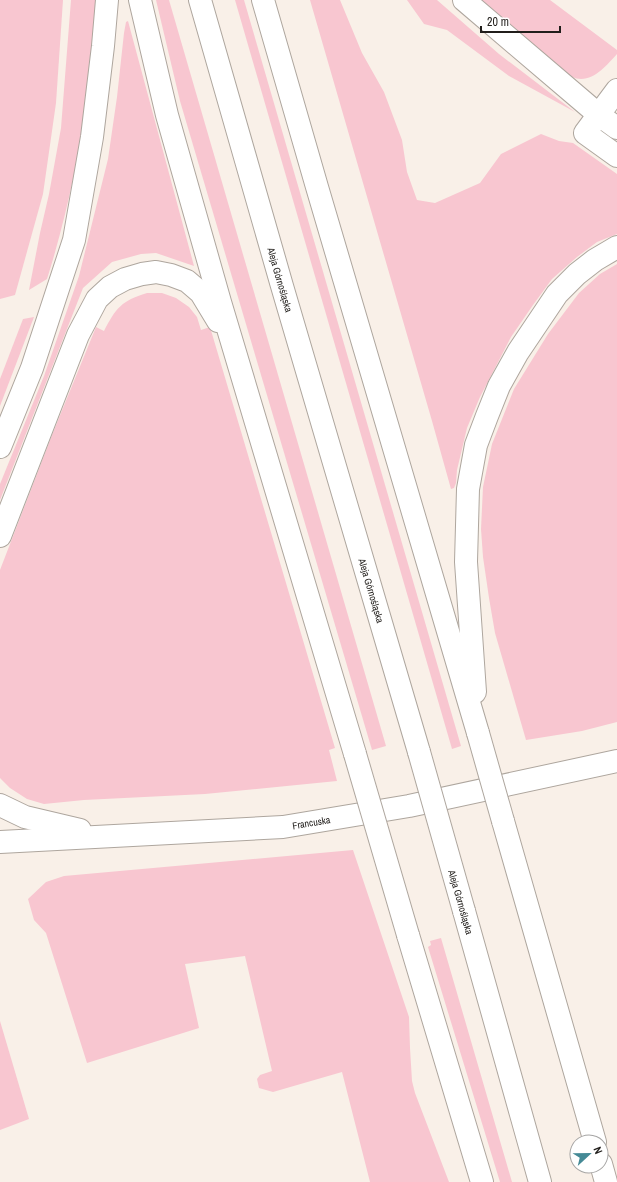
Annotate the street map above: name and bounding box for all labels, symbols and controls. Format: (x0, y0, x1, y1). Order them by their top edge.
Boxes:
scale bar (481, 8, 560, 34)
text: 20 m (487, 14, 509, 30)
street label: Aleja Górnośląska (264, 245, 295, 314)
street label: Aleja Górnośląska (355, 556, 387, 625)
street label: Francuska (291, 813, 332, 832)
street label: Aleja Górnośląska (445, 867, 476, 936)
north arrow (569, 1134, 609, 1174)
text: N (591, 1145, 606, 1156)

